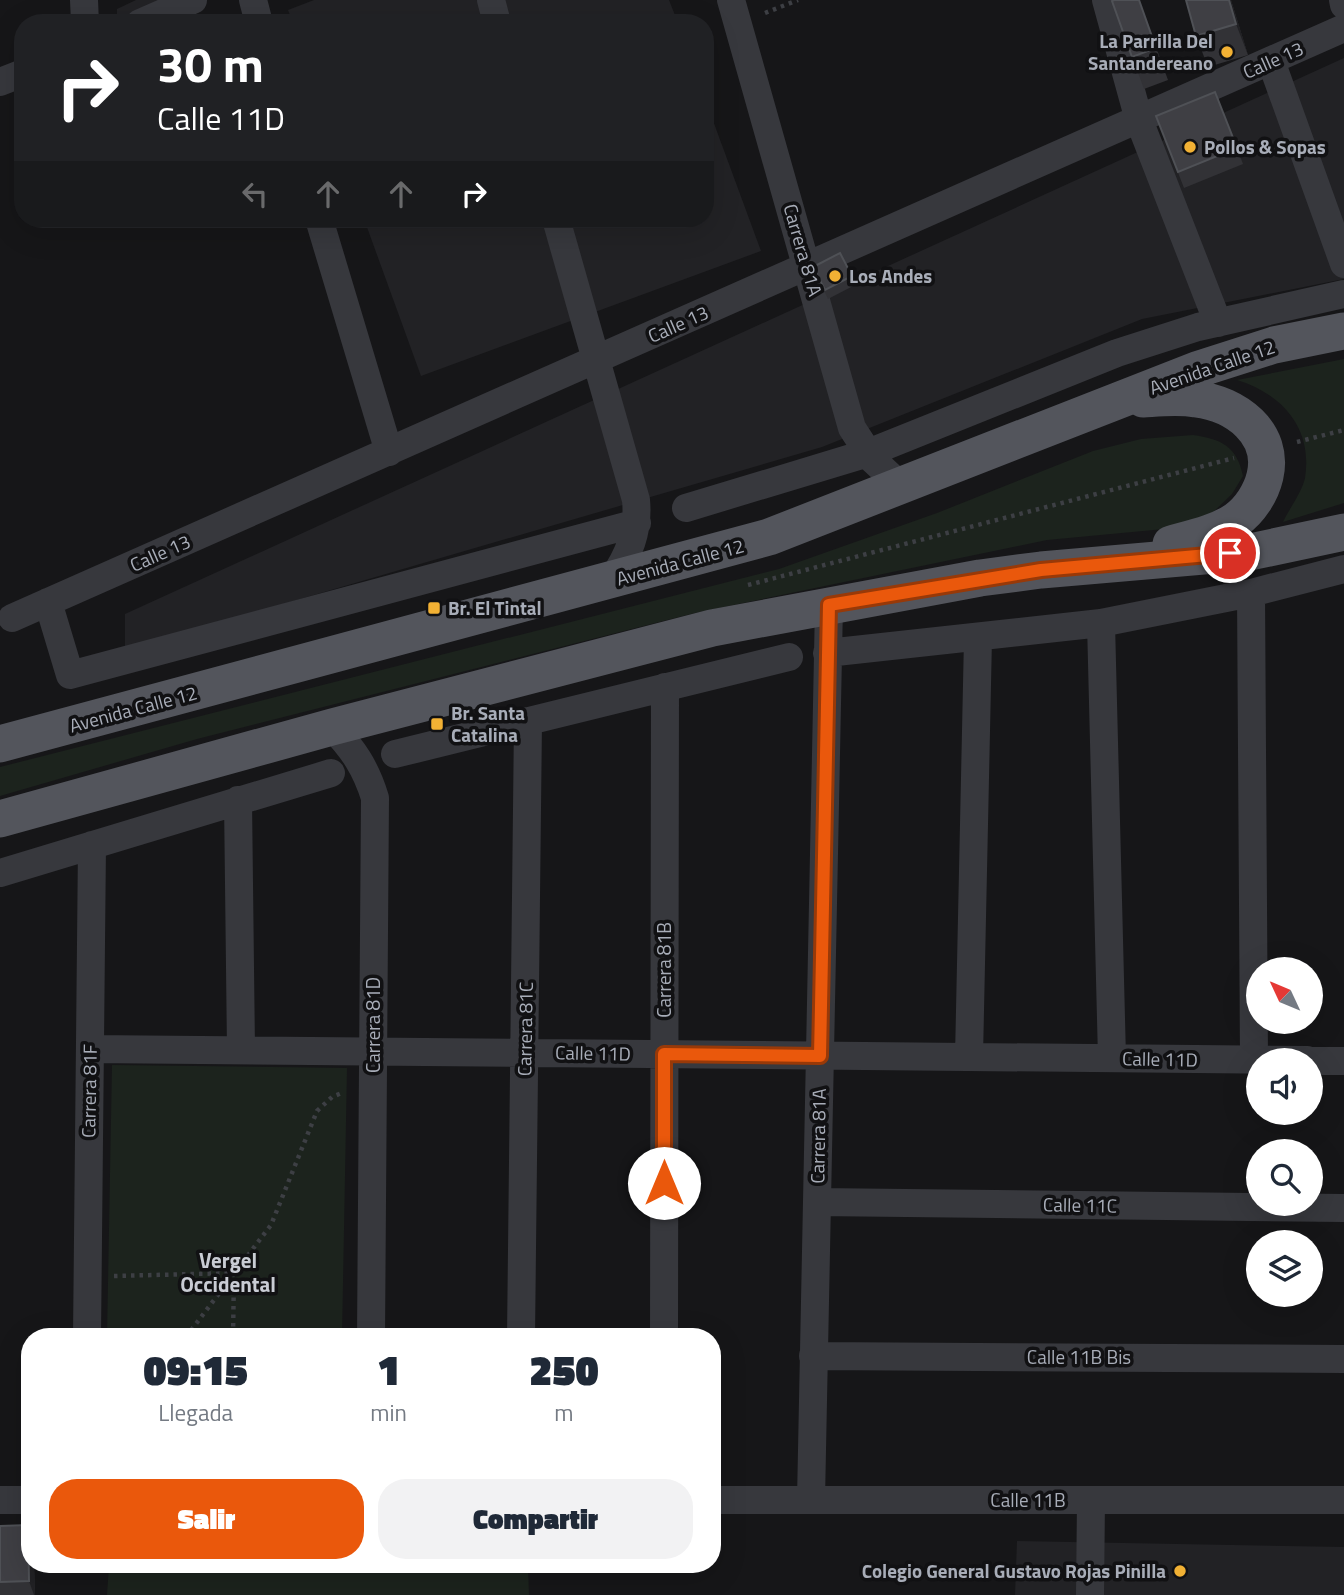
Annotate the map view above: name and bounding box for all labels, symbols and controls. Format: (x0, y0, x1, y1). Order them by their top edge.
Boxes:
text: 30 m (157, 26, 264, 101)
place label: La Parrilla Del Santandereano (1088, 26, 1213, 77)
street label: Calle 13 (1238, 33, 1308, 86)
icon: right (42, 42, 133, 133)
marker: La Parrilla Del Santandereano (1219, 44, 1235, 60)
text: Calle 11D (157, 94, 285, 142)
place label: Pollos & Sopas (1204, 132, 1326, 161)
marker: Pollos & Sopas (1182, 139, 1198, 155)
icon: left (236, 175, 274, 213)
icon: ahead (309, 175, 347, 213)
icon: ahead (382, 175, 420, 213)
icon: right (455, 175, 493, 213)
street label: Carrera 81A (776, 200, 831, 300)
place label: Los Andes (849, 261, 932, 290)
marker: Los Andes (827, 268, 843, 284)
street label: Calle 13 (643, 297, 713, 350)
street label: Avenida Calle 12 (1145, 331, 1279, 402)
pin (1200, 523, 1260, 583)
street label: Calle 13 (125, 526, 195, 579)
street label: Avenida Calle 12 (613, 531, 747, 593)
icon: arrive (1211, 534, 1249, 572)
place label: Br. El Tintal (448, 593, 542, 622)
marker: Br. El Tintal (426, 600, 442, 616)
street label: Avenida Calle 12 (66, 678, 200, 740)
place label: Br. Santa Catalina (451, 698, 525, 749)
marker: Br. Santa Catalina (429, 716, 445, 732)
street label: Carrera 81B (649, 922, 678, 1018)
north arrow (1246, 957, 1323, 1034)
map controls (1246, 957, 1323, 1307)
street label: Carrera 81D (358, 977, 387, 1073)
street label: Carrera 81C (509, 982, 540, 1076)
street label: Calle 11D (555, 1037, 631, 1068)
street label: Calle 11D (1122, 1043, 1198, 1074)
street label: Carrera 81F (73, 1044, 104, 1138)
button: sound (1246, 1048, 1323, 1125)
street label: Carrera 81A (802, 1088, 833, 1184)
button: search (1246, 1139, 1323, 1216)
position arrow (627, 1146, 701, 1220)
street label: Calle 11C (1043, 1189, 1117, 1220)
button: layers (1246, 1230, 1323, 1307)
district label: Vergel Occidental (180, 1244, 276, 1300)
text: 09:15 (143, 1337, 248, 1401)
text: 1 (377, 1337, 400, 1401)
text: 250 (529, 1337, 599, 1401)
street label: Calle 11B Bis (1027, 1342, 1131, 1371)
text: Llegada (158, 1395, 233, 1430)
text: min (370, 1395, 407, 1430)
text: m (554, 1395, 574, 1430)
button: Salir (49, 1479, 364, 1559)
button: Compartir (378, 1479, 693, 1559)
street label: Calle 11B (990, 1485, 1066, 1514)
place label: Colegio General Gustavo Rojas Pinilla (862, 1556, 1166, 1585)
marker: Colegio General Gustavo Rojas Pinilla (1172, 1563, 1188, 1579)

